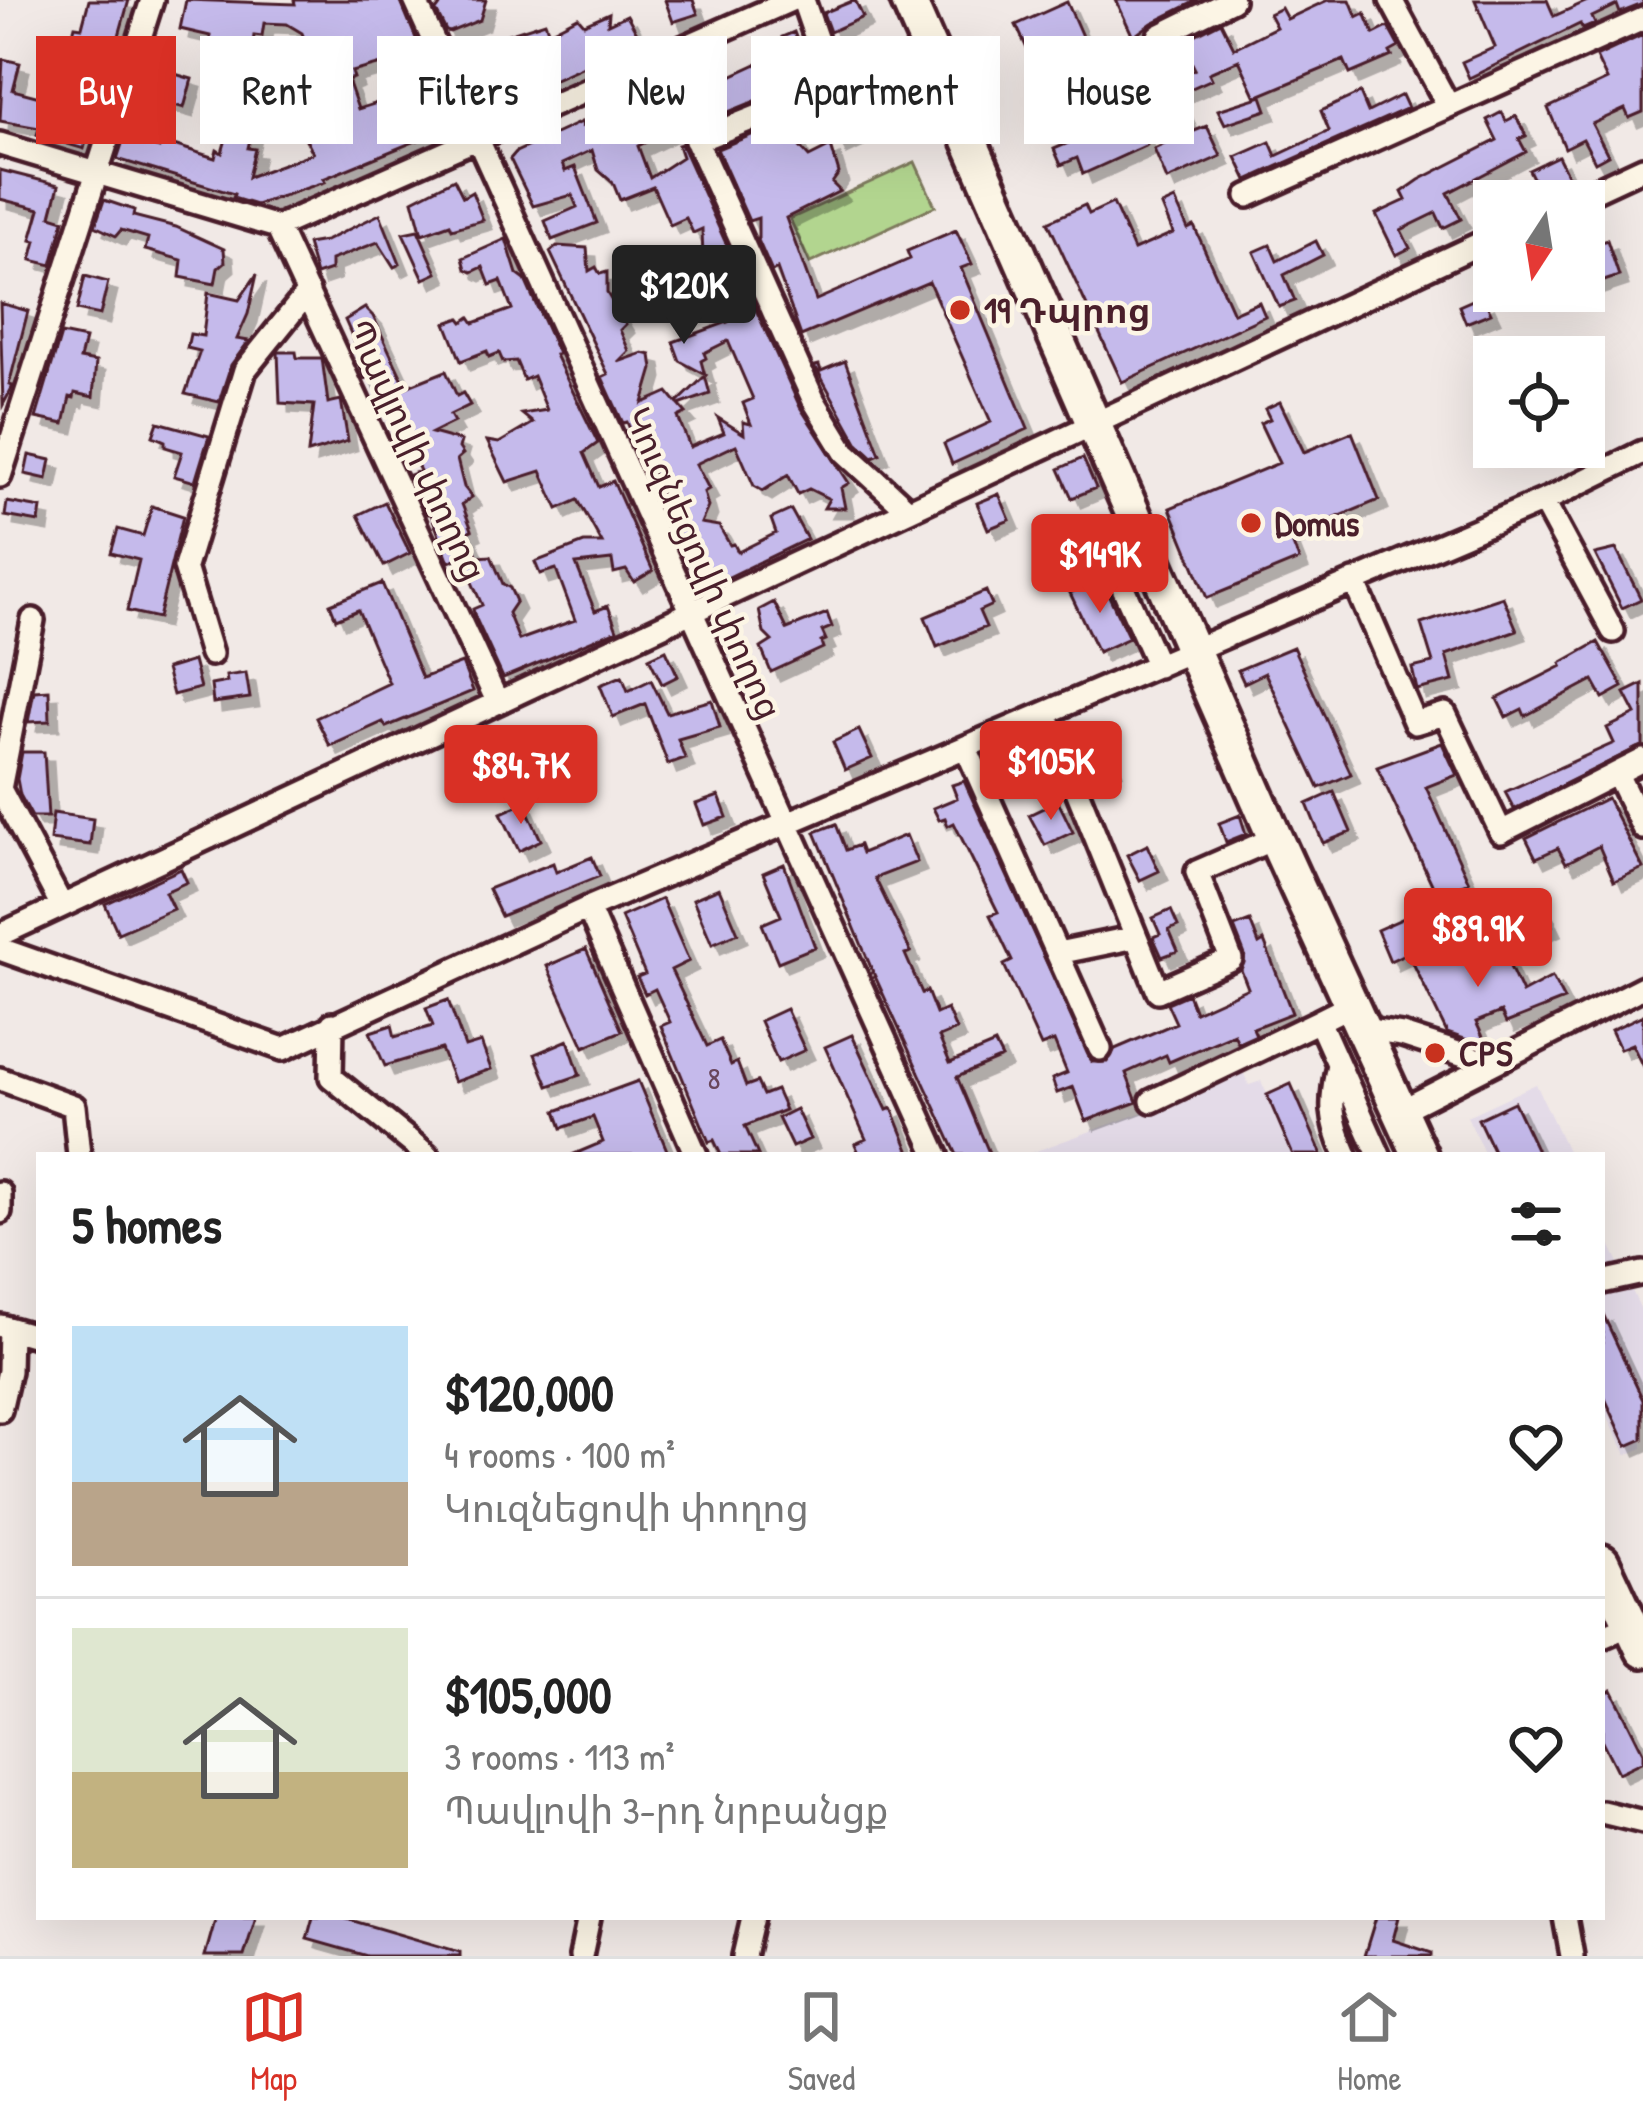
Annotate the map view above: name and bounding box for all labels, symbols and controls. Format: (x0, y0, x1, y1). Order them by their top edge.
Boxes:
chip: Buy (36, 36, 176, 144)
chip: Rent (200, 36, 353, 144)
chip: Filters (377, 36, 561, 144)
chip: New (585, 36, 727, 144)
chip: Apartment (751, 36, 1000, 144)
chip: House (1024, 36, 1194, 144)
north arrow (1473, 180, 1605, 312)
map controls (1473, 180, 1605, 468)
pin: $120K (600, 245, 768, 347)
text: $120K (639, 257, 729, 310)
place label: 19 Դպրոց (984, 285, 1151, 334)
marker: 19 Դպրոց (947, 297, 973, 323)
street label: Պավլովի փողոց (335, 311, 500, 589)
button: locate (1473, 336, 1605, 468)
street label: Կուզնեցովի փողոց (614, 399, 795, 727)
place label: Domus (1275, 498, 1359, 547)
marker: Domus (1238, 510, 1264, 536)
pin: $149K (1016, 514, 1184, 616)
text: $149K (1058, 526, 1142, 579)
pin: $105K (967, 721, 1135, 823)
pin: $84.7K (423, 725, 619, 827)
text: $105K (1007, 733, 1095, 786)
text: $84.7K (471, 737, 571, 790)
pin: $89.9K (1380, 888, 1576, 990)
text: $89.9K (1431, 900, 1525, 953)
place label: CPS (1459, 1028, 1513, 1077)
marker: CPS (1422, 1040, 1448, 1066)
house number: 8 (708, 1058, 721, 1098)
text: 5 homes (72, 1190, 222, 1259)
icon: filters (1503, 1191, 1569, 1257)
text: $120,000 (444, 1358, 614, 1427)
icon: home (168, 1374, 312, 1518)
icon: heart (1503, 1413, 1569, 1479)
text: 4 rooms · 100 m² (444, 1427, 675, 1480)
text: Կուզնեցովի փողոց (444, 1481, 809, 1534)
text: $105,000 (444, 1660, 612, 1729)
icon: home (168, 1676, 312, 1820)
icon: heart (1503, 1715, 1569, 1781)
text: 3 rooms · 113 m² (444, 1729, 674, 1782)
text: Պավլովի 3-րդ նրբանցք (444, 1783, 889, 1836)
tab: Map (241, 1984, 307, 2100)
tab: Saved (788, 1984, 855, 2100)
tab: Home (1336, 1984, 1402, 2100)

